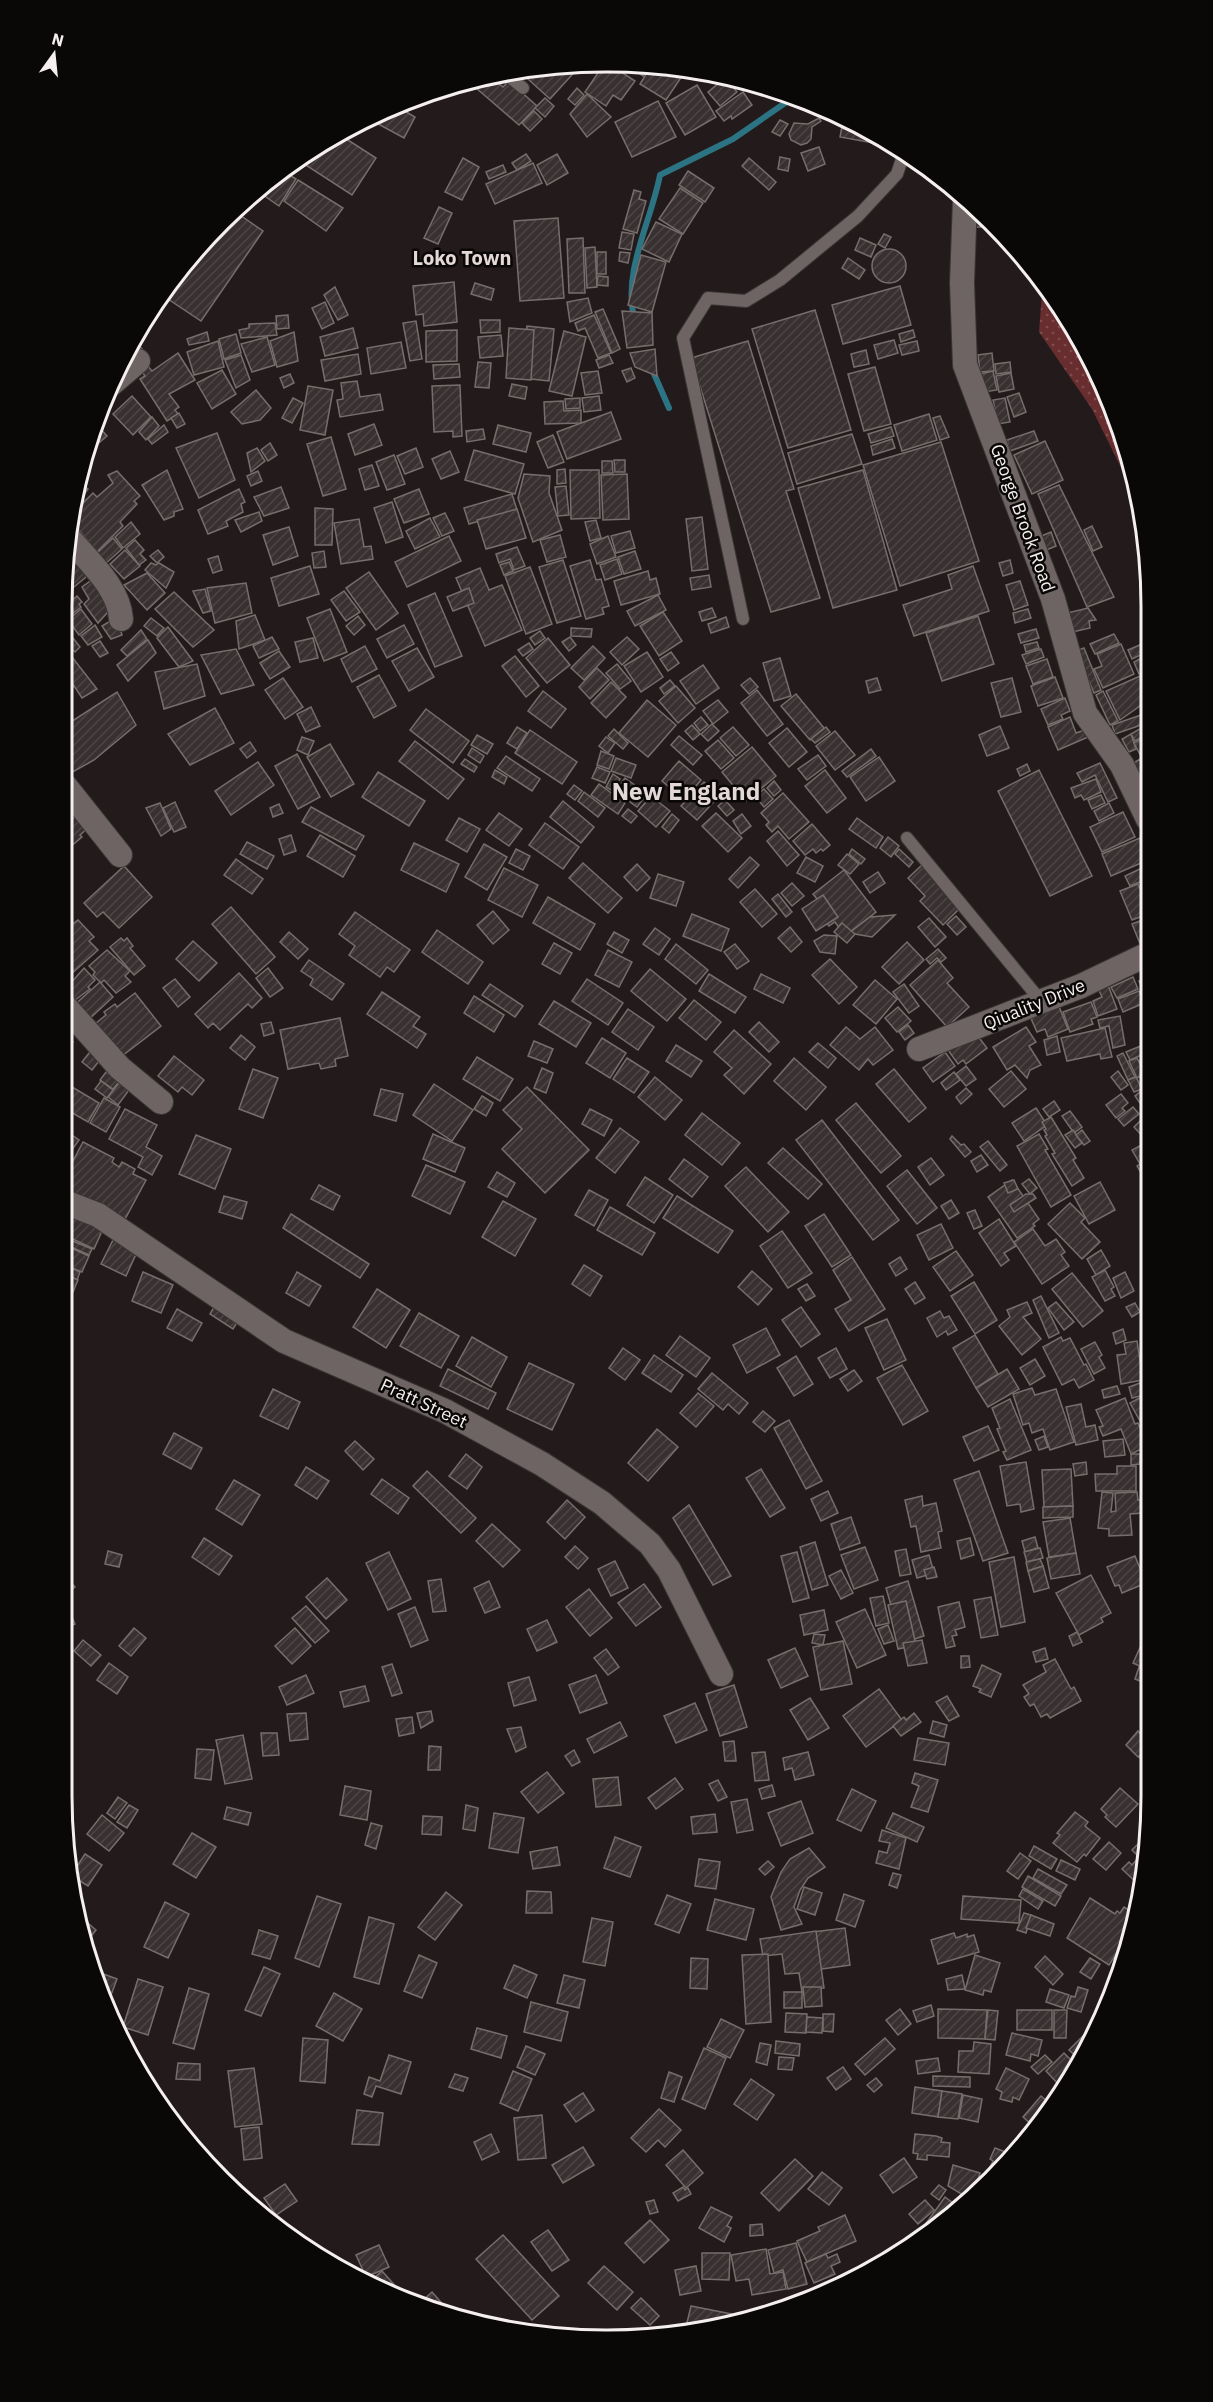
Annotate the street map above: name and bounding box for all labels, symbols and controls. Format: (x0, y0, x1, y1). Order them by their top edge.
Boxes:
north arrow (24, 24, 84, 84)
text: N (50, 28, 66, 51)
district label: Loko Town (413, 244, 511, 271)
street label: George Brook Road (986, 441, 1060, 595)
district label: New England (612, 775, 760, 807)
street label: Qiuality Drive (980, 973, 1088, 1035)
street label: Pratt Street (377, 1373, 471, 1433)

